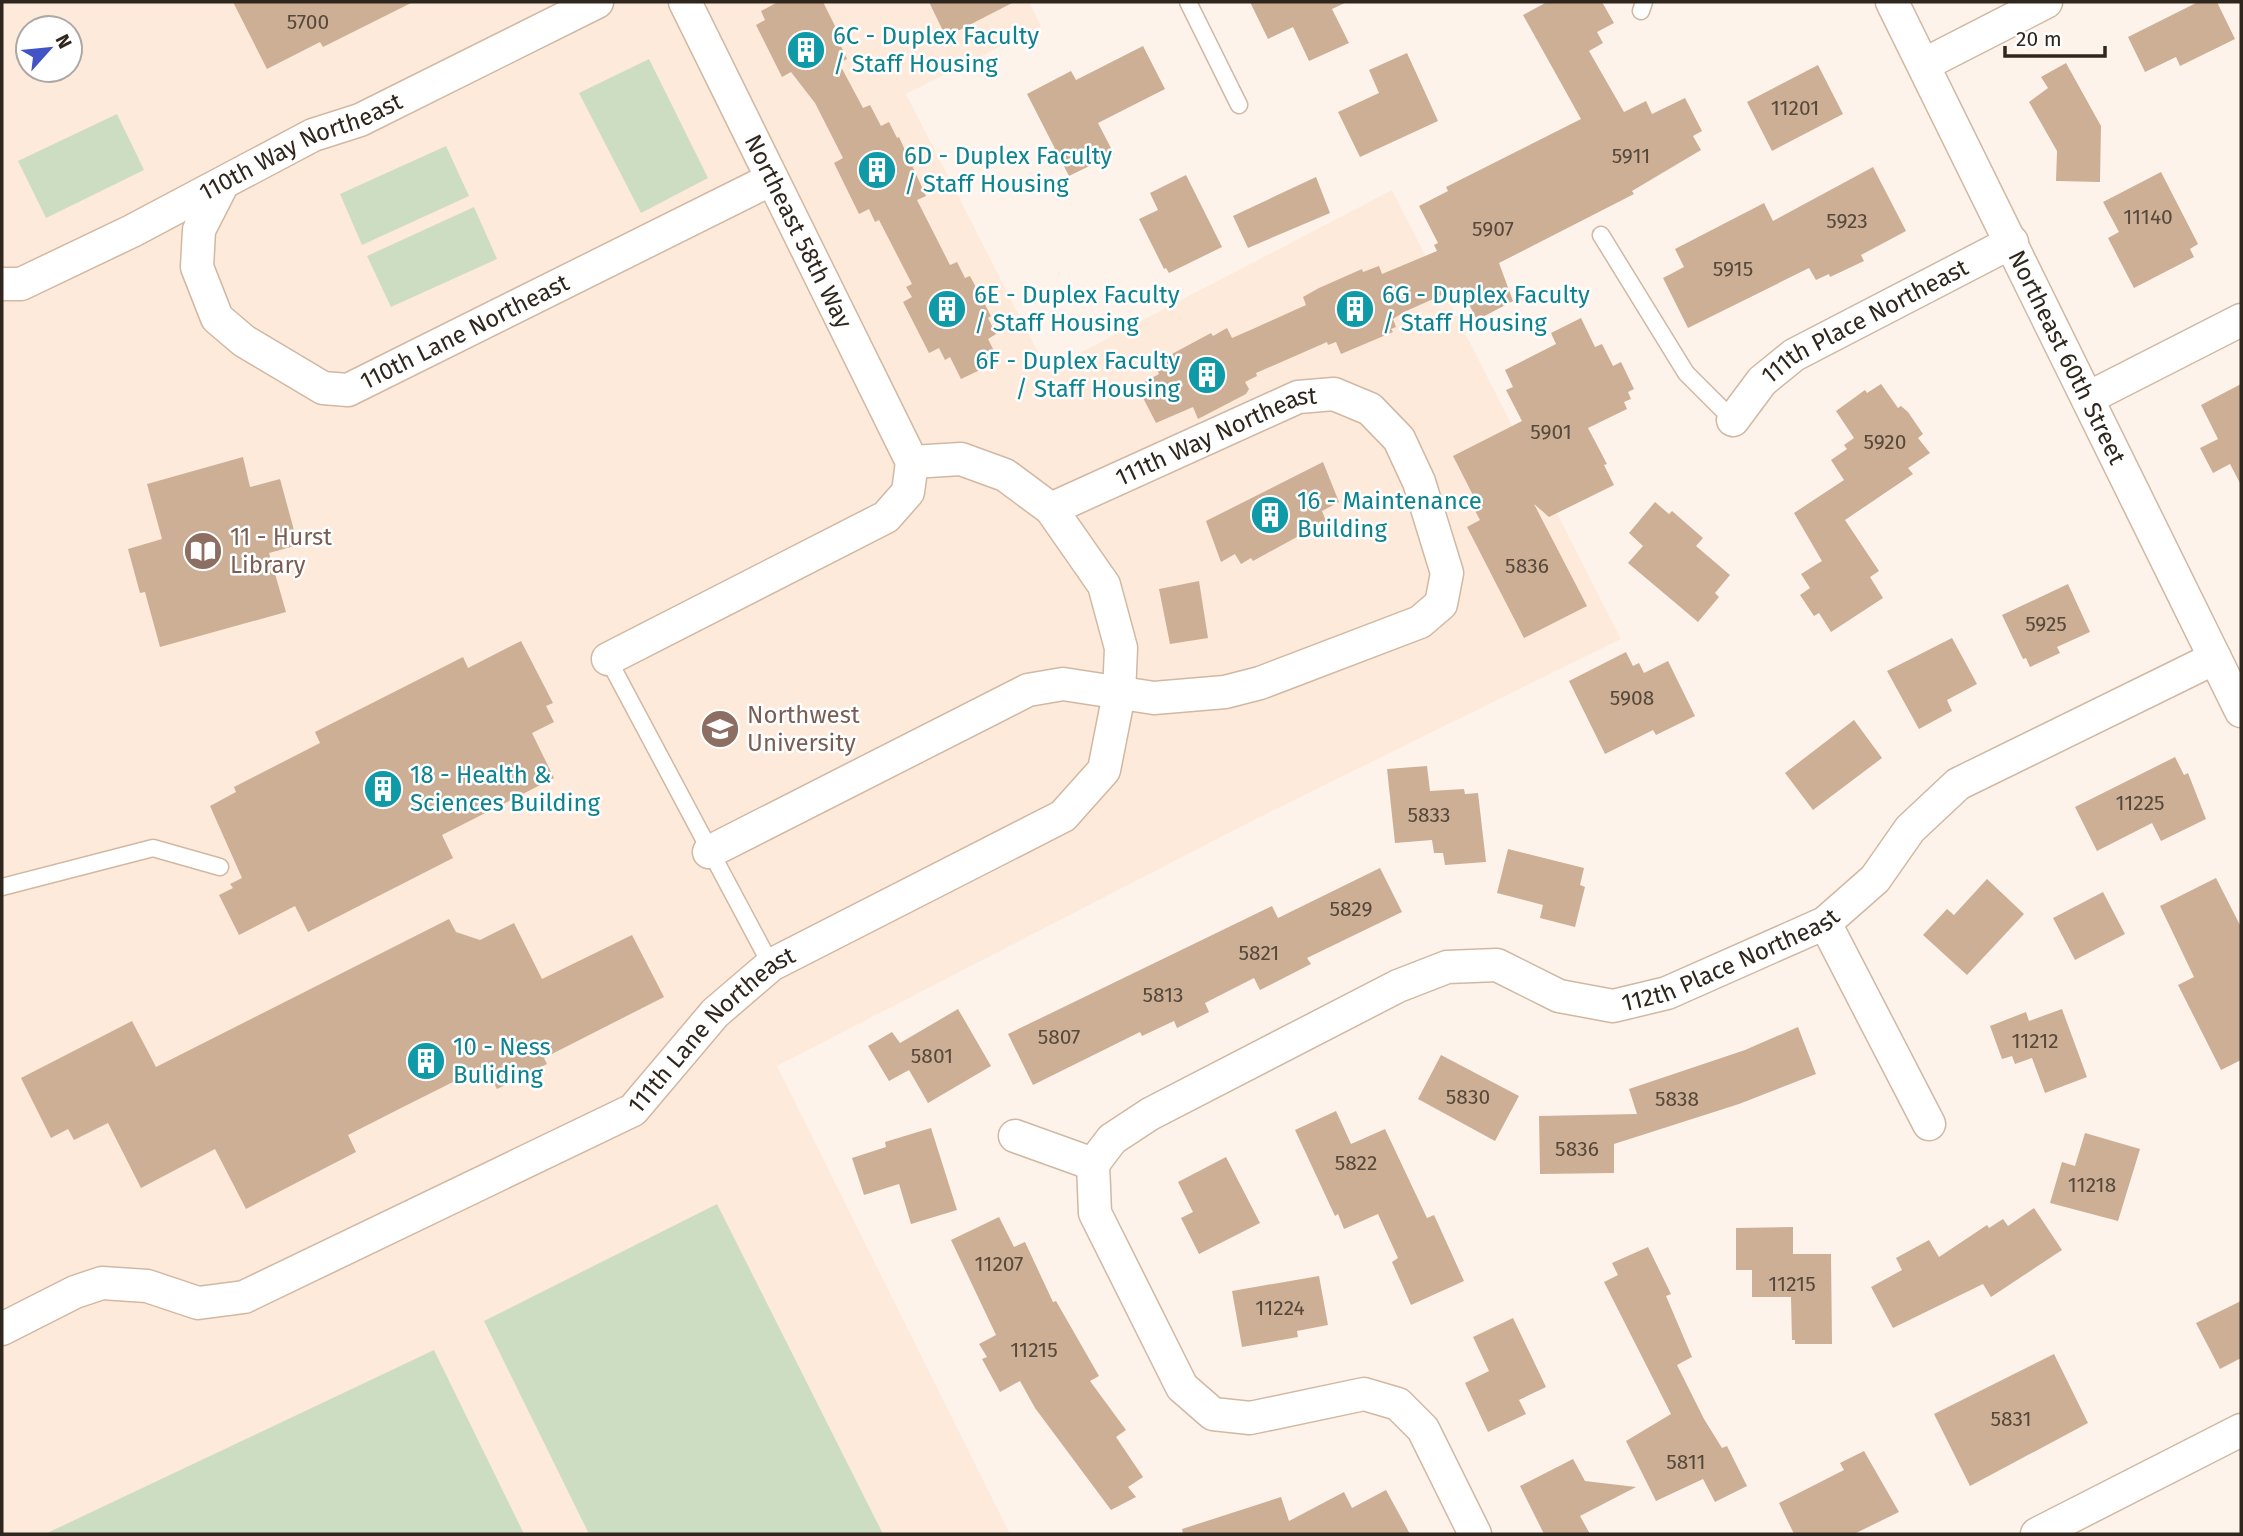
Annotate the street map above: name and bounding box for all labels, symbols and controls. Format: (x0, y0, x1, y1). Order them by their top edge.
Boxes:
house number: 5700 (287, 9, 329, 35)
north arrow (14, 14, 84, 84)
scale bar (2005, 14, 2105, 58)
place label: 6C - Duplex Faculty / Staff Housing (833, 22, 1039, 78)
text: 20 m (2016, 26, 2062, 52)
building icon: 6C - Duplex Faculty / Staff Housing (785, 29, 827, 71)
text: N (51, 31, 77, 52)
street label: 110th Way Northeast (195, 87, 407, 207)
house number: 11201 (1771, 95, 1819, 121)
street label: Northeast 58th Way (739, 130, 858, 333)
place label: 6D - Duplex Faculty / Staff Housing (904, 142, 1112, 198)
house number: 5911 (1612, 143, 1650, 169)
building icon: 6D - Duplex Faculty / Staff Housing (856, 149, 898, 191)
house number: 11140 (2123, 204, 2173, 230)
house number: 5923 (1826, 208, 1868, 234)
house number: 5907 (1472, 216, 1514, 242)
street label: Northeast 60th Street (2002, 246, 2131, 469)
street label: 111th Place Northeast (1756, 253, 1973, 390)
house number: 5915 (1713, 256, 1753, 282)
street label: 110th Lane Northeast (356, 268, 574, 396)
place label: 6E - Duplex Faculty / Staff Housing (974, 281, 1180, 337)
place label: 6G - Duplex Faculty / Staff Housing (1382, 281, 1590, 337)
building icon: 6E - Duplex Faculty / Staff Housing (926, 288, 968, 330)
building icon: 6G - Duplex Faculty / Staff Housing (1334, 288, 1376, 330)
place label: 6F - Duplex Faculty / Staff Housing (976, 347, 1181, 403)
building icon: 6F - Duplex Faculty / Staff Housing (1186, 354, 1228, 396)
street label: 111th Way Northeast (1111, 381, 1318, 492)
house number: 5901 (1530, 419, 1572, 445)
house number: 5920 (1864, 429, 1906, 455)
place label: 16 - Maintenance Building (1297, 487, 1482, 543)
building icon: 16 - Maintenance Building (1249, 494, 1291, 536)
place label: 11 - Hurst Library (230, 523, 332, 579)
library icon: 11 - Hurst Library (182, 530, 224, 572)
house number: 5836 (1505, 553, 1549, 579)
house number: 5925 (2025, 611, 2067, 637)
house number: 5908 (1610, 685, 1654, 711)
place label: Northwest University (747, 701, 860, 757)
school or university icon: Northwest University (699, 708, 741, 750)
place label: 18 - Health & Sciences Building (410, 761, 601, 817)
building icon: 18 - Health & Sciences Building (362, 768, 404, 810)
house number: 11225 (2115, 790, 2165, 816)
house number: 5833 (1407, 802, 1451, 828)
house number: 5829 (1329, 896, 1373, 922)
street label: 112th Place Northeast (1619, 903, 1846, 1017)
house number: 5821 (1239, 940, 1279, 966)
street label: 111th Lane Northeast (622, 941, 800, 1119)
house number: 5813 (1142, 982, 1184, 1008)
house number: 5807 (1038, 1024, 1080, 1050)
house number: 11212 (2011, 1028, 2059, 1054)
place label: 10 - Ness Buliding (453, 1033, 551, 1089)
building icon: 10 - Ness Buliding (405, 1040, 447, 1082)
house number: 5801 (911, 1043, 953, 1069)
house number: 5830 (1446, 1084, 1490, 1110)
house number: 5838 (1655, 1086, 1699, 1112)
house number: 5836 (1555, 1136, 1599, 1162)
house number: 5822 (1335, 1150, 1377, 1176)
house number: 11218 (2068, 1172, 2116, 1198)
house number: 11207 (975, 1251, 1023, 1277)
house number: 11215 (1768, 1271, 1816, 1297)
house number: 11224 (1255, 1295, 1305, 1321)
house number: 11215 (1010, 1337, 1058, 1363)
house number: 5831 (1990, 1406, 2032, 1432)
house number: 5811 (1666, 1449, 1706, 1475)

